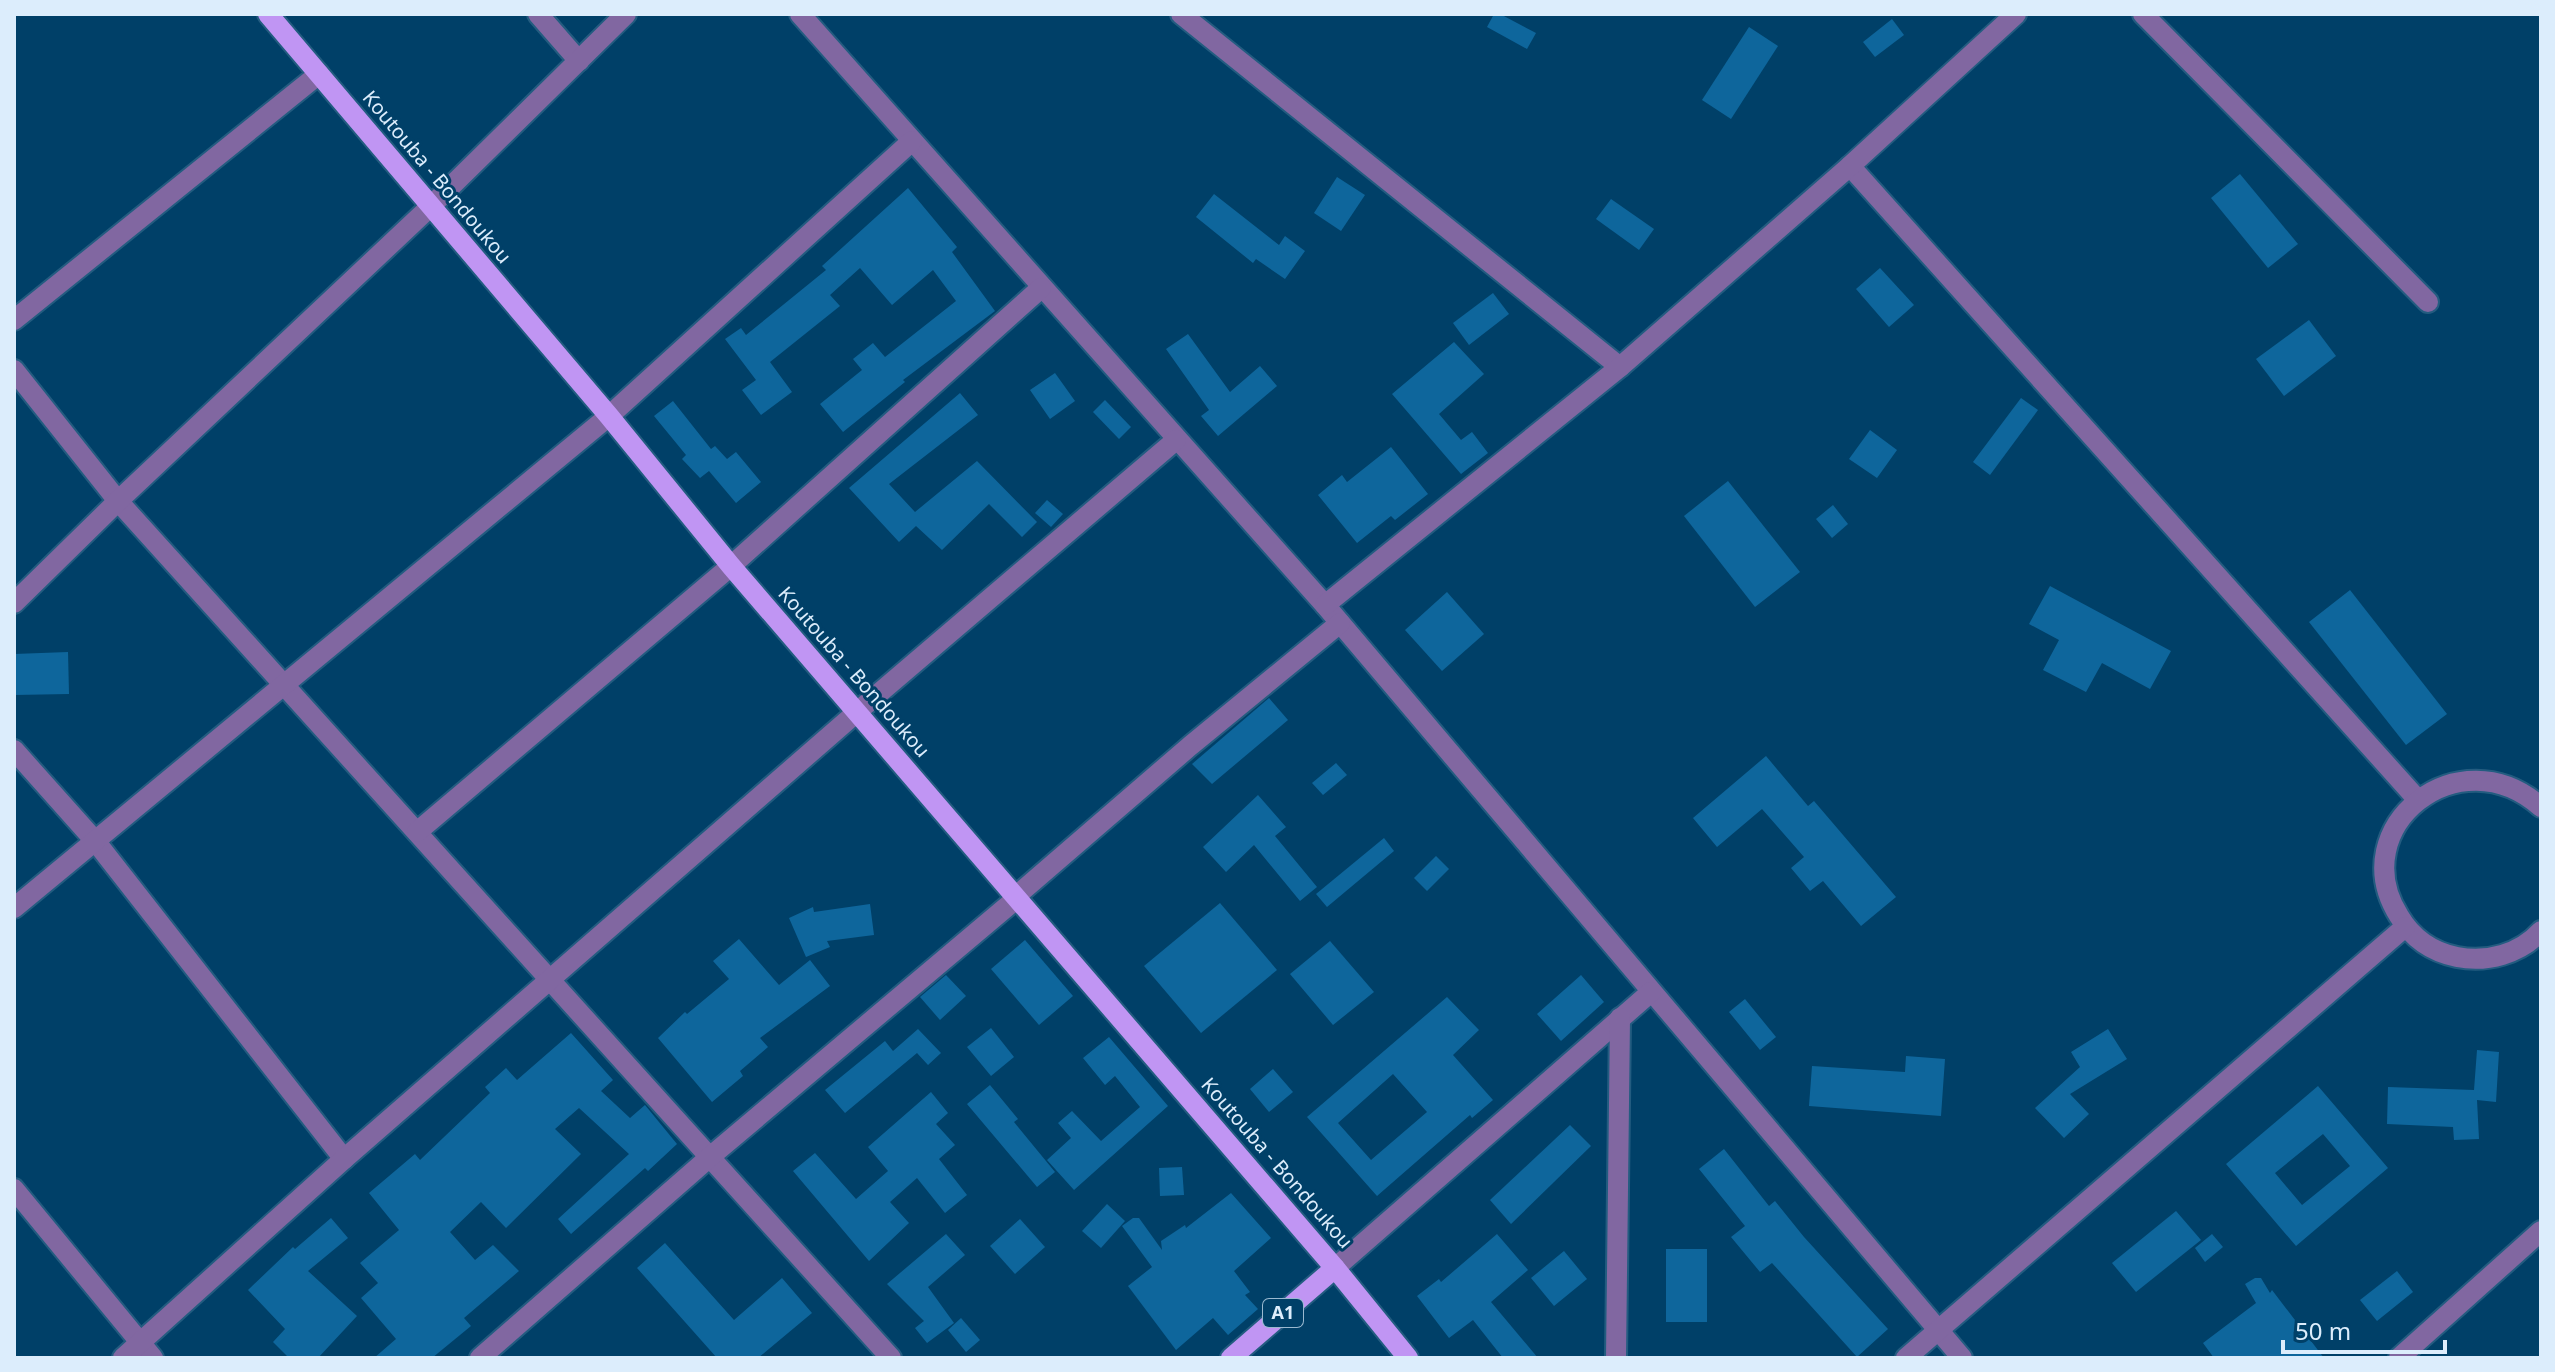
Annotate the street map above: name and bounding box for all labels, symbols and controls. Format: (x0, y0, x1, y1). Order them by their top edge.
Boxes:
street label: Koutouba - Bondoukou (357, 84, 518, 269)
street label: Koutouba - Bondoukou (773, 580, 936, 763)
street label: Koutouba - Bondoukou (1196, 1071, 1359, 1254)
road number: A1 (1263, 1299, 1303, 1327)
scale bar (2283, 1304, 2445, 1354)
text: 50 m (2295, 1314, 2351, 1347)

